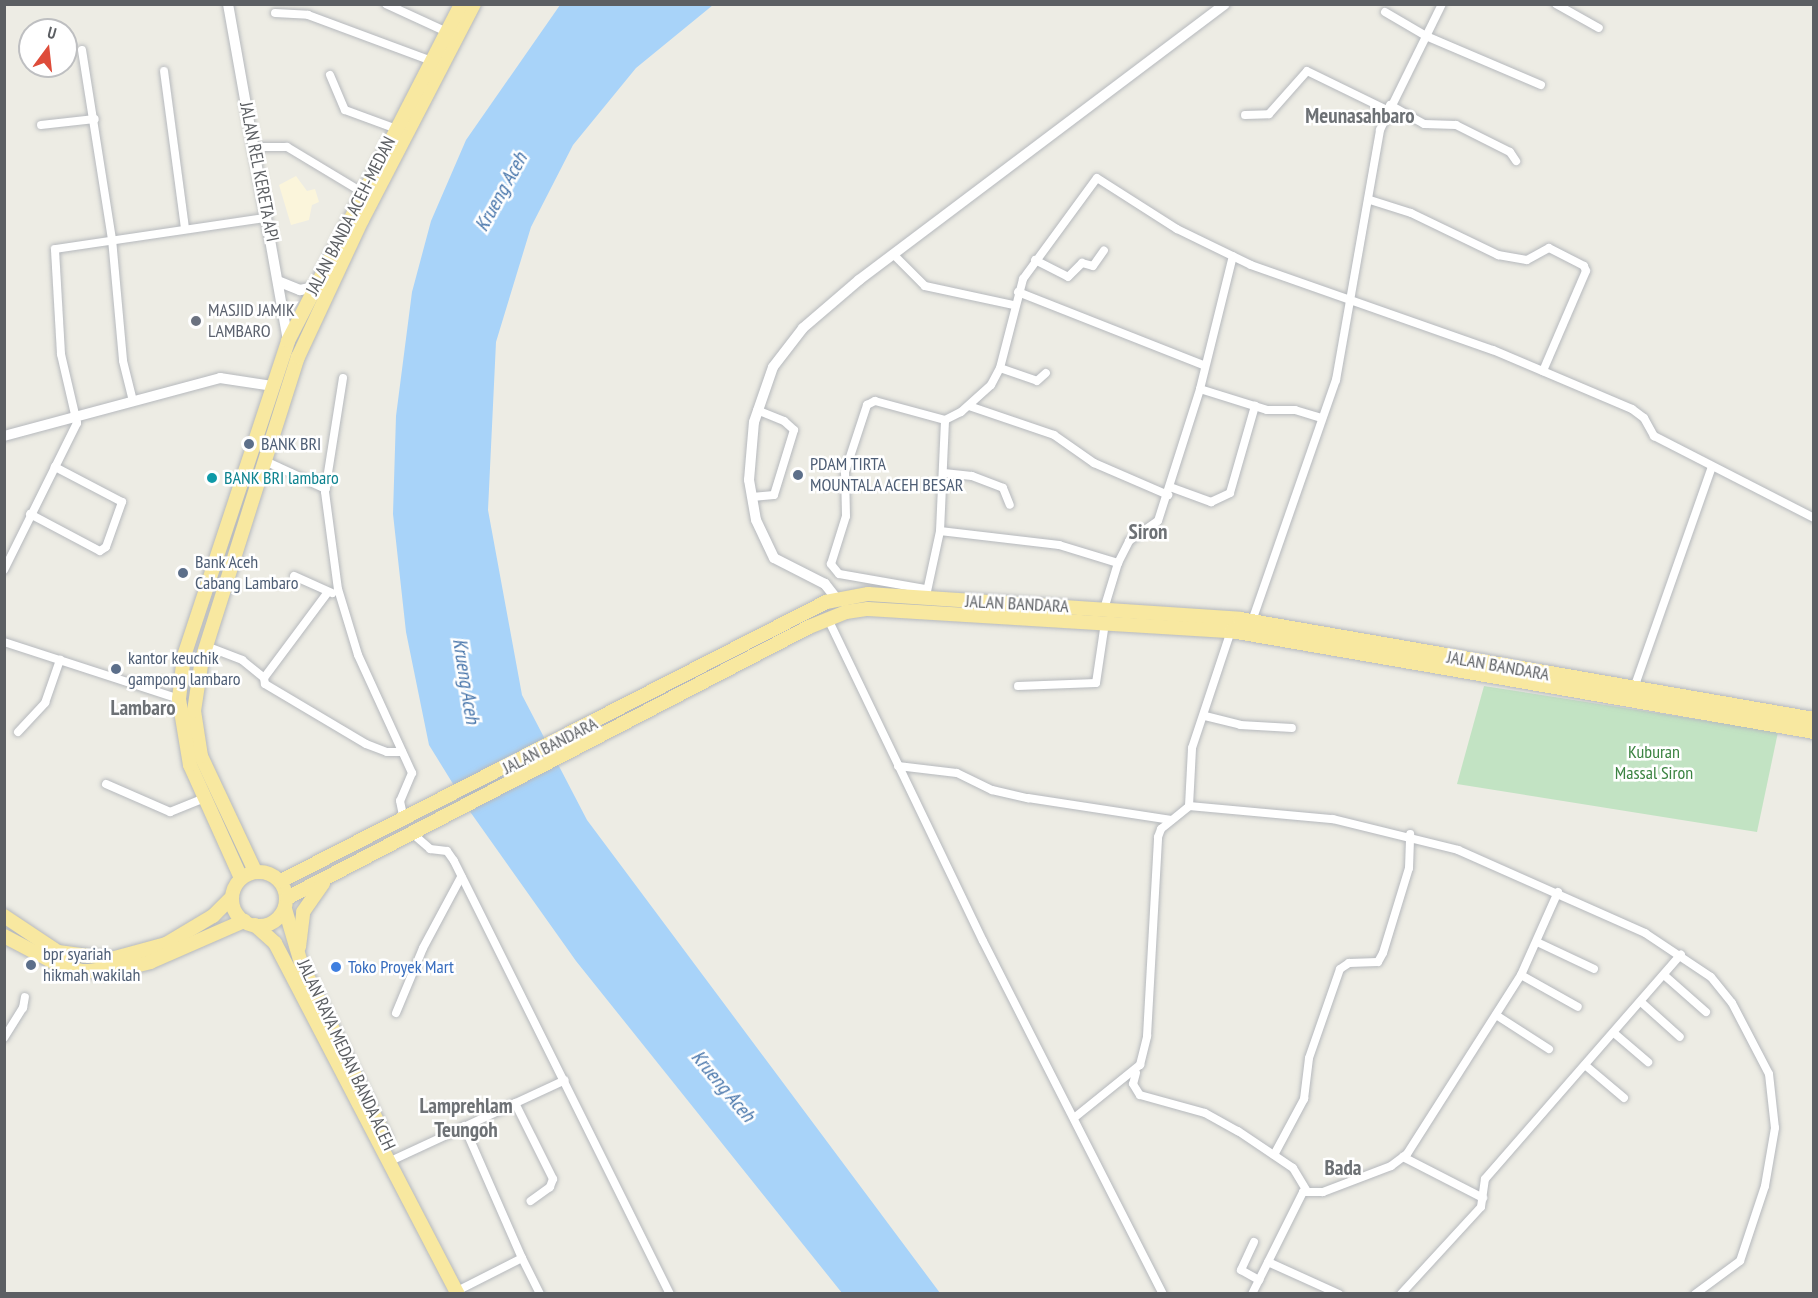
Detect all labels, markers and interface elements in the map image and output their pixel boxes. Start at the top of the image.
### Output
north arrow [18,18,78,78]
text: U [46,22,59,43]
street label: JALAN REL KERETA API [235,100,283,244]
district label: Meunasahbaro [1305,103,1415,129]
street label: JALAN BANDA ACEH-MEDAN [301,133,401,299]
water label: Krueng Aceh [470,148,532,236]
place label: MASJID JAMIK LAMBARO [208,300,295,342]
marker: MASJID JAMIK LAMBARO [189,314,203,328]
place label: BANK BRI [261,433,322,455]
marker: BANK BRI [242,437,256,451]
place label: PDAM TIRTA MOUNTALA ACEH BESAR [810,454,965,496]
place label: BANK BRI lambaro [224,467,339,489]
marker: PDAM TIRTA MOUNTALA ACEH BESAR [791,468,805,482]
marker: BANK BRI lambaro [205,471,219,485]
district label: Siron [1129,519,1167,545]
place label: Bank Aceh Cabang Lambaro [195,552,299,594]
marker: Bank Aceh Cabang Lambaro [176,566,190,580]
street label: JALAN BANDARA [965,591,1069,617]
water label: Krueng Aceh [447,636,485,726]
street label: JALAN BANDARA [1445,646,1551,686]
place label: kantor keuchik gampong lambaro [128,648,241,690]
marker: kantor keuchik gampong lambaro [109,662,123,676]
district label: Lambaro [111,695,175,721]
street label: JALAN BANDARA [499,713,601,779]
park label: Kuburan Massal Siron [1615,742,1693,784]
place label: bpr syariah hikmah wakilah [43,944,140,986]
street label: JALAN RAYA MEDAN BANDA ACEH [292,955,400,1155]
place label: Toko Proyek Mart [348,956,455,978]
marker: bpr syariah hikmah wakilah [24,958,38,972]
marker: Toko Proyek Mart [329,960,343,974]
water label: Krueng Aceh [686,1045,760,1127]
district label: Lamprehlam Teungoh [419,1093,513,1143]
district label: Bada [1325,1155,1361,1181]

